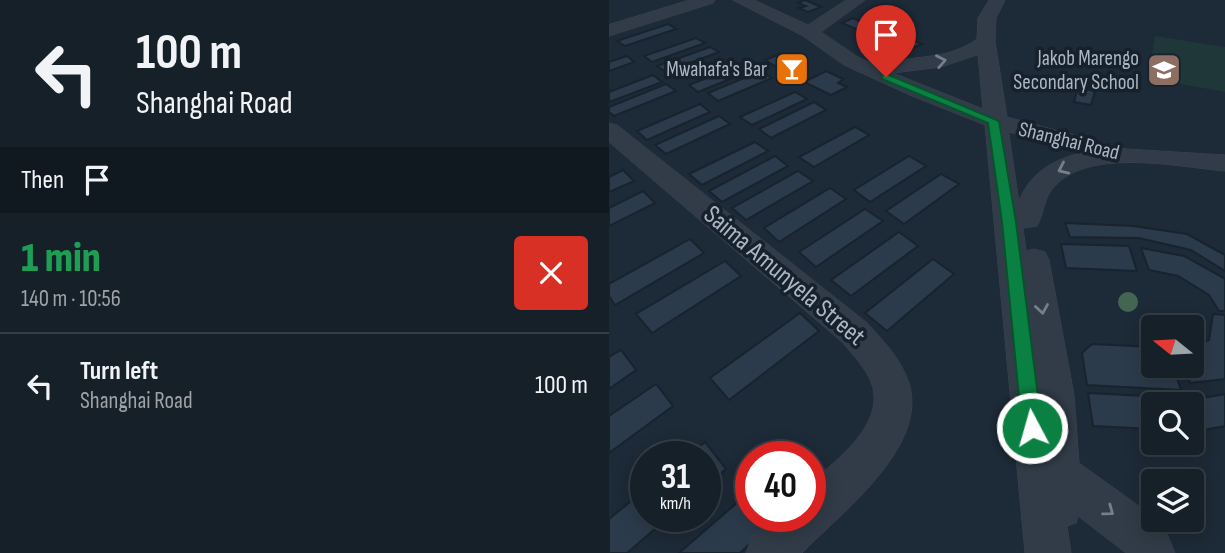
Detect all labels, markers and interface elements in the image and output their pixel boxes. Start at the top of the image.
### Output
pin [856,5,916,77]
icon: arrive [867,16,905,54]
text: 100 m [136,24,242,83]
icon: left [21,28,112,119]
place label: Jakob Marengo Secondary School [1013,46,1139,95]
bar icon: Mwahafa's Bar [773,50,811,88]
school or university icon: Jakob Marengo Secondary School [1145,51,1183,89]
one-way arrow [935,54,947,69]
place label: Mwahafa's Bar [666,57,767,82]
text: Shanghai Road [136,84,293,123]
street label: Shanghai Road [1016,116,1122,166]
icon: arrive [78,161,116,199]
one-way arrow [1058,161,1070,175]
text: Then [21,165,64,196]
street label: Saima Amunyela Street [697,199,871,353]
text: 1 min [21,233,101,284]
button: close [514,236,588,310]
text: 140 m · 10:56 [21,285,121,313]
one-way arrow [1034,303,1049,315]
north arrow [1141,315,1204,378]
map controls [1141,315,1204,532]
text: Turn left [80,356,158,387]
icon: left [21,367,59,405]
text: 100 m [535,370,588,401]
text: Shanghai Road [80,387,193,415]
position arrow [995,391,1069,465]
button: search [1141,392,1204,455]
speed limit sign: 40 [735,441,826,532]
text: 31 [661,456,690,499]
button: layers [1141,469,1204,532]
text: km/h [660,493,691,514]
one-way arrow [1101,502,1114,515]

